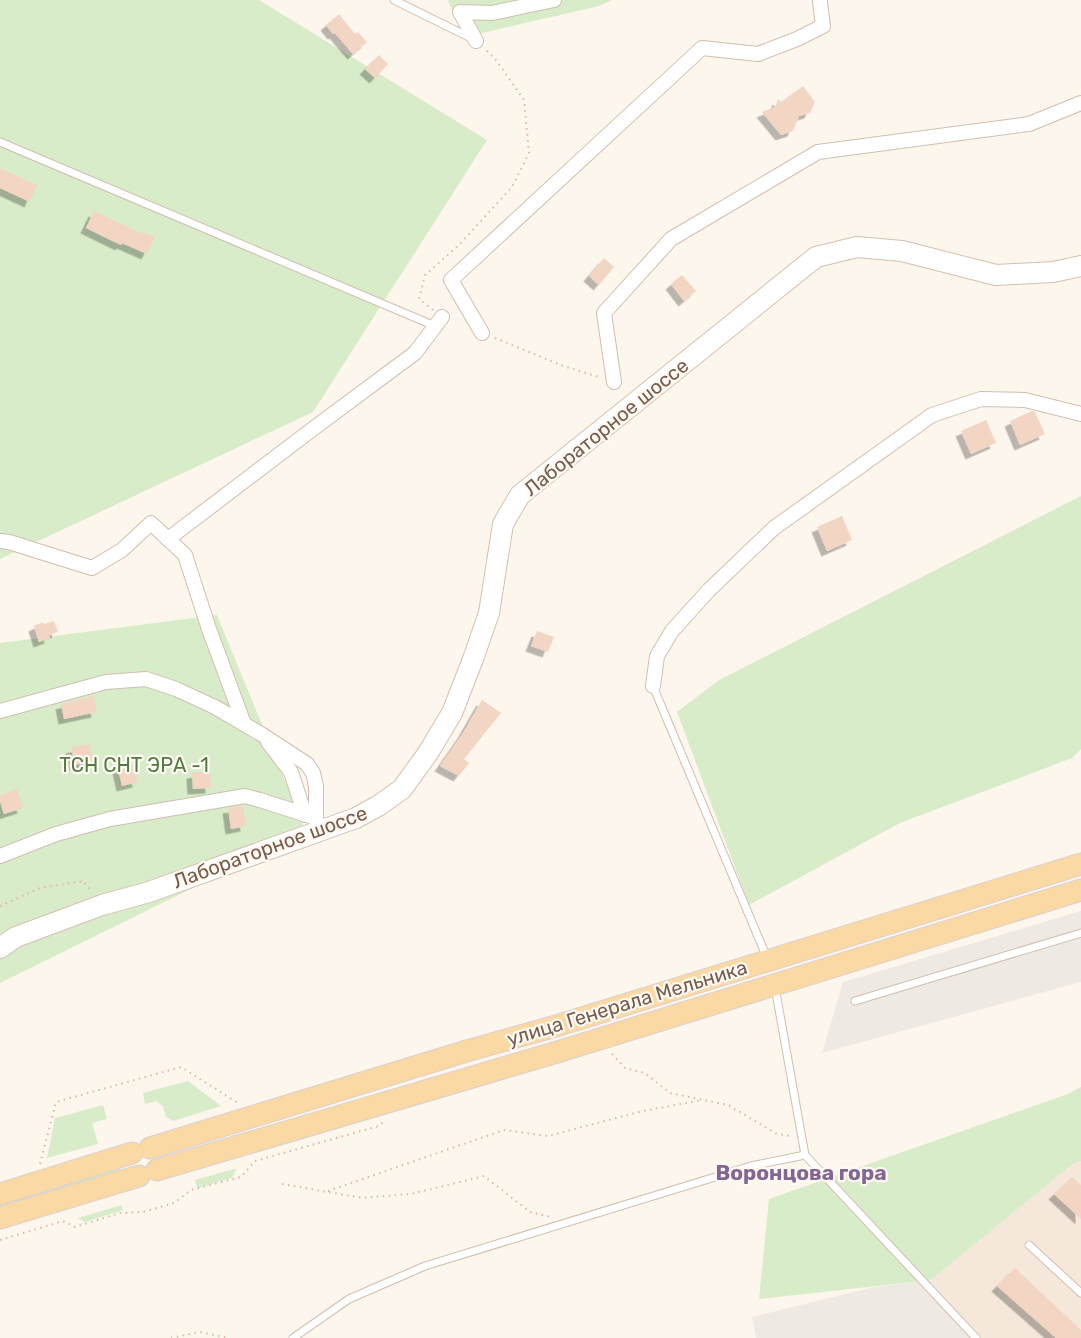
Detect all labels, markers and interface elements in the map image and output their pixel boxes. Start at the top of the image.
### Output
street label: Лабораторное шоссе [519,353,693,501]
park label: ТСН СНТ ЭРА -1 [59,753,209,777]
street label: Лабораторное шоссе [170,801,370,893]
street label: улица Генерала Мельника [504,955,750,1051]
district label: Воронцова гора [715,1160,887,1185]

